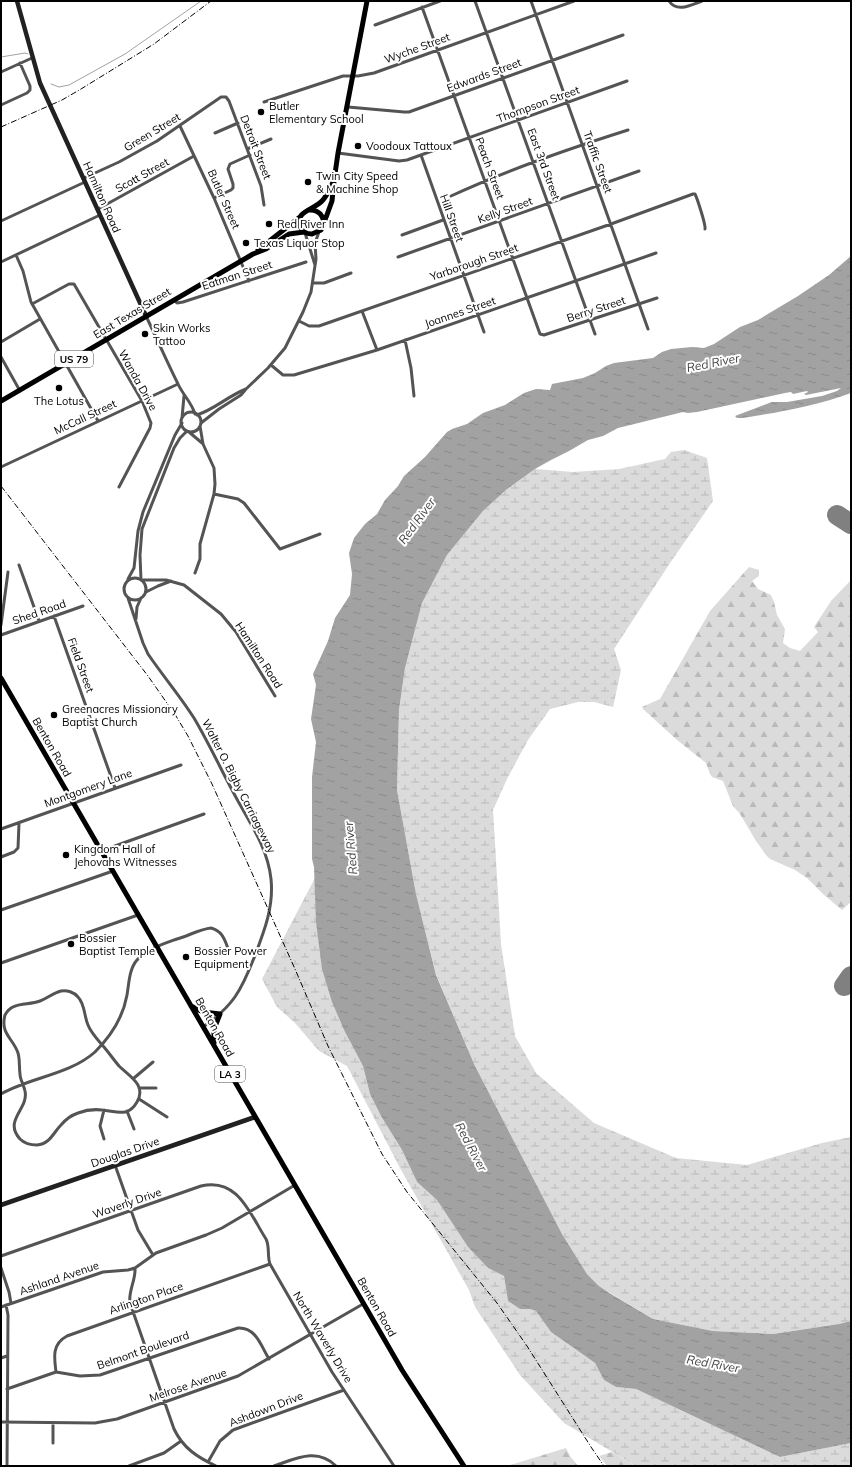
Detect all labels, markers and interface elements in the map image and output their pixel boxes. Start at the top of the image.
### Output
street label: Wyche Street [382,30,452,66]
street label: Edwards Street [445,55,523,95]
street label: Thompson Street [495,82,581,125]
place label: Butler Elementary School [269,99,364,126]
marker: Butler Elementary School [256,107,266,117]
street label: Green Street [121,110,183,154]
street label: Detroit Street [237,113,275,181]
street label: East 3rd Street [525,126,564,202]
street label: Traffic Street [580,129,616,195]
street label: Peach Street [472,135,508,201]
place label: Voodoux Tattoux [366,139,452,153]
marker: Voodoux Tattoux [353,141,363,151]
street label: Scott Street [113,154,171,195]
street label: Hamilton Road [80,159,124,235]
street label: Butler Street [205,167,243,231]
place label: Twin City Speed & Machine Shop [316,169,399,196]
marker: Twin City Speed & Machine Shop [303,177,313,187]
street label: Hill Street [437,192,467,244]
street label: Kelly Street [476,194,534,226]
place label: Red River Inn [277,217,345,231]
marker: Red River Inn [264,219,274,229]
place label: Texas Liquor Stop [254,236,345,250]
marker: Texas Liquor Stop [241,238,251,248]
street label: Yarborough Street [427,240,520,284]
street label: Eatman Street [200,257,274,293]
street label: East Texas Street [91,284,173,342]
street label: Joannes Street [423,293,497,331]
street label: Berry Street [565,293,627,325]
place label: Skin Works Tattoo [153,321,210,348]
marker: Skin Works Tattoo [140,329,150,339]
street label: Wanda Drive [116,347,160,413]
water label: Red River [685,350,741,375]
road number: US 79 [55,351,93,367]
marker: The Lotus [54,383,64,393]
place label: The Lotus [34,394,84,408]
street label: McCall Street [52,396,119,438]
water label: Red River [395,494,439,547]
street label: Shed Road [10,596,68,628]
street label: Hamilton Road [232,619,286,691]
street label: Field Street [65,636,97,694]
place label: Greenacres Missionary Baptist Church [62,702,178,729]
marker: Greenacres Missionary Baptist Church [49,710,59,720]
street label: Benton Road [29,715,75,779]
street label: Walter O. Bigby Carriageway [199,717,279,855]
street label: Montgomery Lane [42,766,134,810]
water label: Red River [341,820,360,875]
place label: Kingdom Hall of Jehovahs Witnesses [74,842,177,869]
marker: Kingdom Hall of Jehovahs Witnesses [61,850,71,860]
place label: Bossier Baptist Temple [79,931,155,958]
marker: Bossier Baptist Temple [66,939,76,949]
place label: Bossier Power Equipment [194,944,267,971]
marker: Bossier Power Equipment [181,952,191,962]
street label: Benton Road [192,995,238,1059]
road number: LA 3 [215,1066,245,1082]
water label: Red River [452,1120,491,1174]
street label: Douglas Drive [89,1134,161,1170]
street label: Waverly Drive [91,1185,163,1221]
street label: Ashland Avenue [17,1258,101,1298]
street label: Benton Road [354,1275,400,1339]
street label: Arlington Place [107,1279,185,1317]
street label: North Waverly Drive [290,1289,356,1385]
street label: Belmont Boulevard [95,1328,191,1372]
water label: Red River [686,1351,741,1376]
street label: Melrose Avenue [147,1365,229,1405]
street label: Ashdown Drive [227,1388,305,1430]

